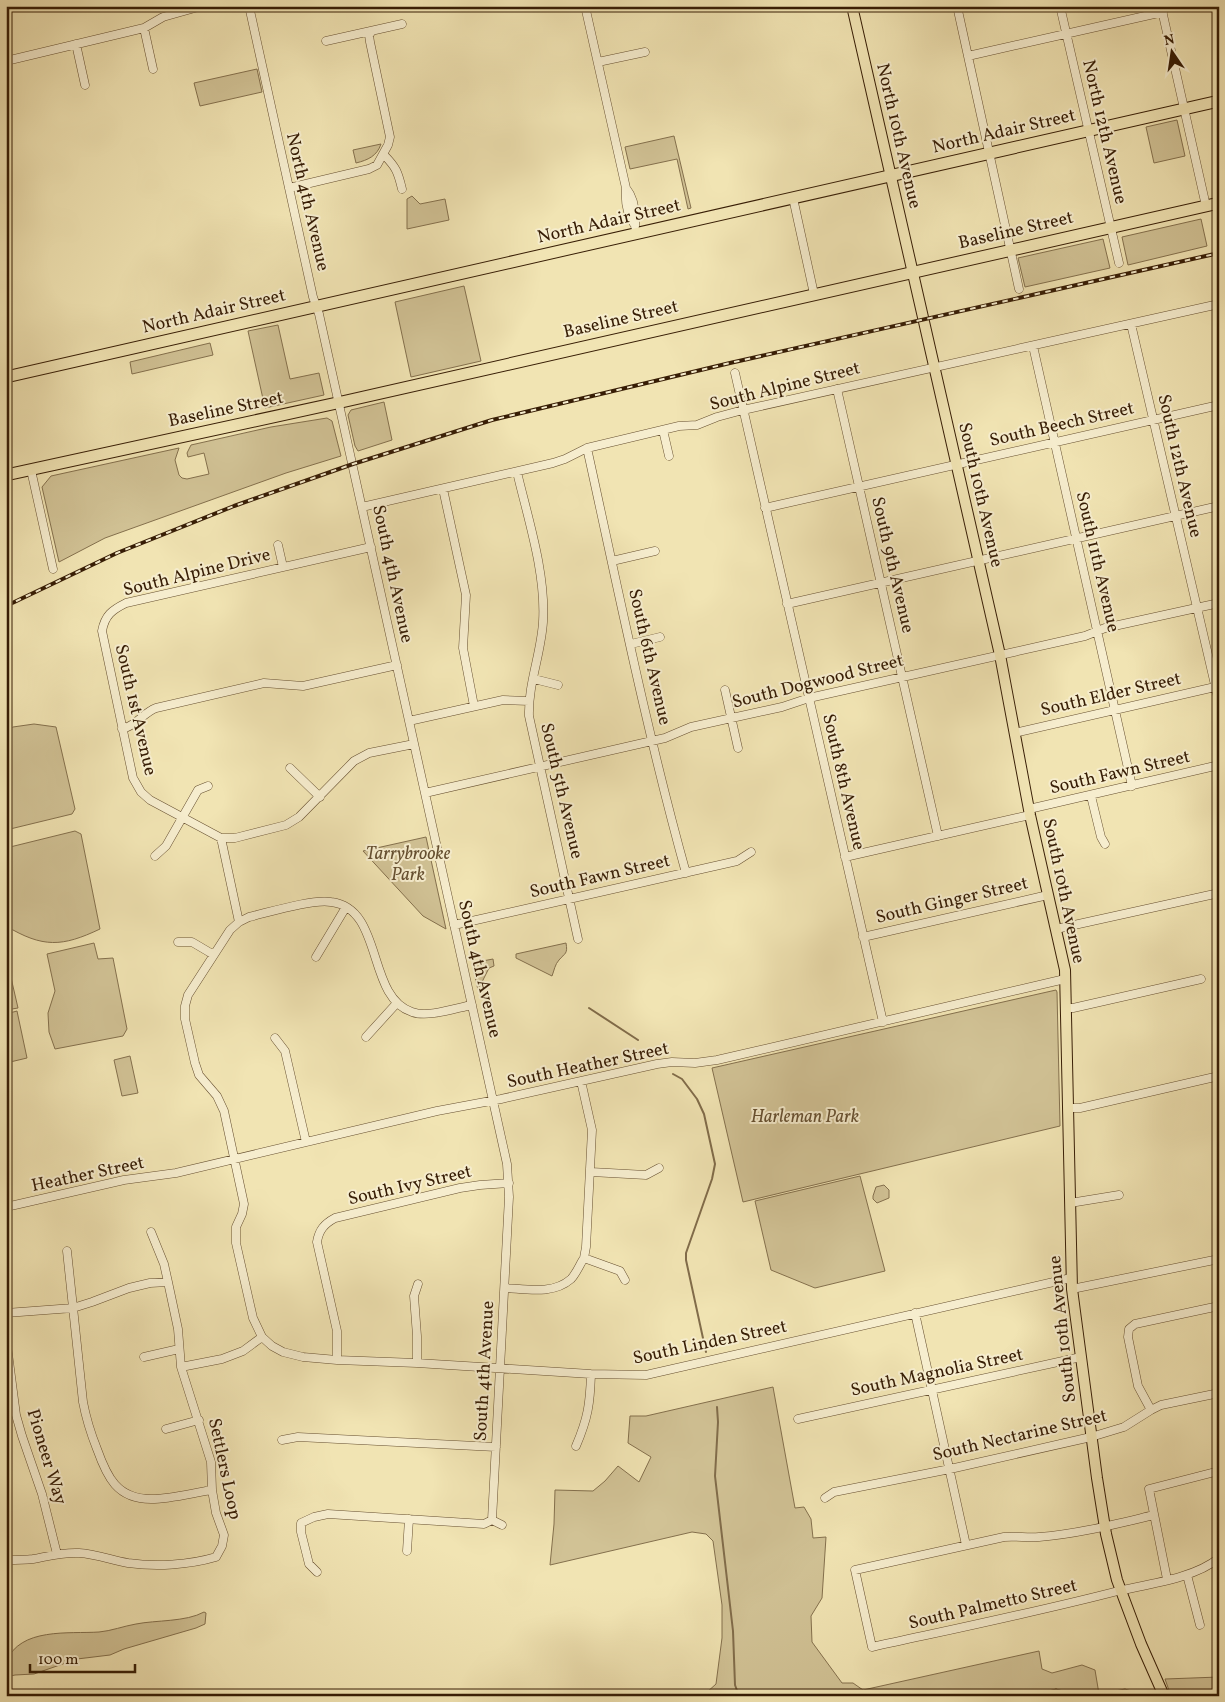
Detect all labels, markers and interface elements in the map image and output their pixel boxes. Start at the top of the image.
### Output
north arrow [1148,28,1198,78]
text: N [1162,30,1177,51]
street label: North 12th Avenue [1075,57,1133,207]
street label: North 10th Avenue [869,61,927,211]
street label: North Adair Street [930,103,1078,161]
street label: North 4th Avenue [279,130,335,274]
street label: North Adair Street [535,193,683,251]
street label: Baseline Street [956,206,1076,256]
street label: North Adair Street [140,283,288,341]
street label: Baseline Street [561,295,681,345]
street label: South Alpine Street [707,356,863,418]
street label: Baseline Street [166,386,286,434]
street label: South 12th Avenue [1150,392,1208,540]
street label: South Beech Street [987,396,1137,454]
street label: South 10th Avenue [951,420,1009,570]
street label: South 11th Avenue [1069,489,1125,635]
street label: South 9th Avenue [864,494,920,636]
street label: South 4th Avenue [365,503,419,645]
street label: South Alpine Drive [121,543,273,603]
street label: South 6th Avenue [621,586,677,728]
street label: South 1st Avenue [108,642,162,778]
street label: South Dogwood Street [730,649,906,715]
street label: South Elder Street [1038,667,1184,723]
street label: South 8th Avenue [815,711,871,853]
street label: South 5th Avenue [533,721,589,861]
street label: South Fawn Street [1047,745,1193,801]
street label: South 10th Avenue [1035,816,1091,966]
park label: Tarrybrooke Park [366,842,451,888]
street label: South Fawn Street [527,849,673,905]
street label: South Ginger Street [873,871,1031,931]
street label: South 4th Avenue [451,898,507,1040]
street label: South Heather Street [505,1037,671,1095]
park label: Harleman Park [751,1105,859,1130]
street label: Heather Street [29,1151,147,1199]
street label: South Ivy Street [346,1160,474,1212]
street label: South 10th Avenue [1043,1254,1083,1404]
street label: South 4th Avenue [469,1300,501,1442]
street label: South Linden Street [631,1314,789,1372]
street label: South Magnolia Street [848,1342,1026,1404]
street label: South Nectarine Street [930,1404,1110,1468]
street label: Pioneer Way [20,1406,72,1508]
street label: Settlers Loop [201,1416,247,1522]
street label: South Palmetto Street [906,1573,1080,1637]
scale bar [30,1642,135,1674]
text: 100 m [38,1650,78,1671]

